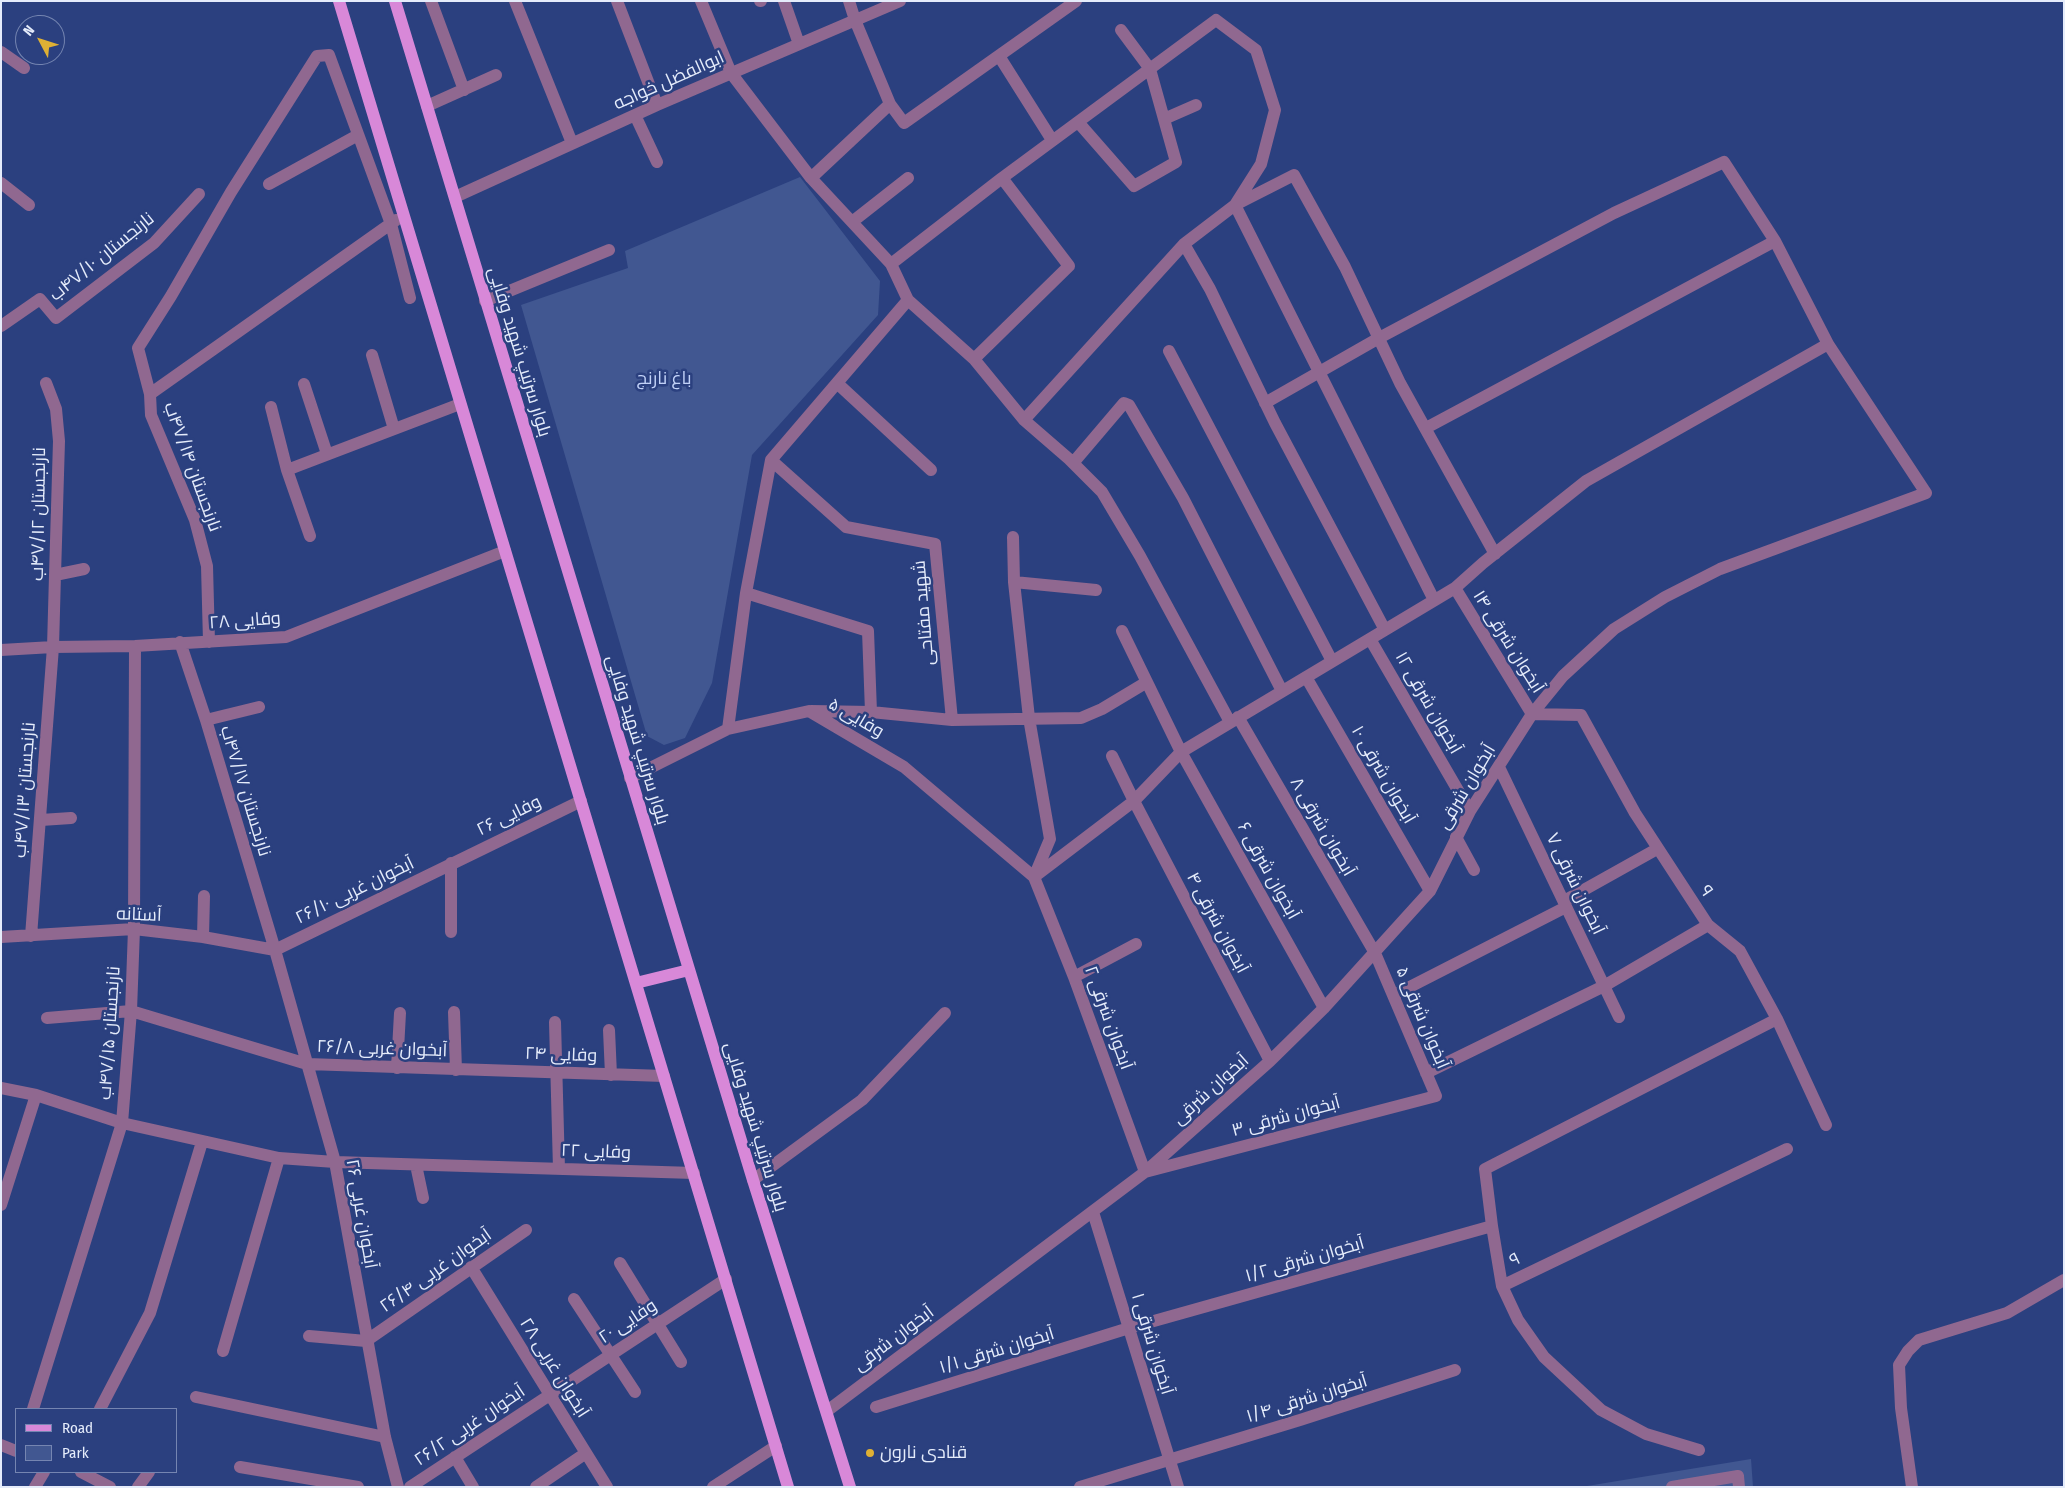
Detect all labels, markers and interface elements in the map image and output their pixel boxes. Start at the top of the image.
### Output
north arrow [15,15,65,65]
text: N [20,22,38,39]
street label: ابوالفضل خواجه [610,47,728,115]
street label: نارنجستان ۴۷/۱۰ب [45,208,159,306]
street label: بلوار سرتیپ شهید وفایی [483,265,555,439]
park label: باغ نارنج [636,368,692,390]
street label: نارنجستان ۴۷/۱۴ب [159,399,225,535]
street label: نارنجستان ۴۷/۱۲ب [27,447,51,581]
street label: شهید مفتاحی [909,560,939,666]
street label: آبخوان شرقی ۱۴ [1468,587,1548,697]
street label: وفایی ۲۸ [208,608,282,634]
street label: آبخوان شرقی ۱۲ [1390,648,1466,758]
street label: بلوار سرتیپ شهید وفایی [601,653,673,827]
street label: وفایی ۵ [824,693,888,743]
street label: نارنجستان ۴۷/۱۳ب [9,721,41,859]
street label: آبخوان شرقی ۱۰ [1346,722,1420,828]
street label: نارنجستان ۴۷/۱۷ب [215,723,275,859]
street label: آبخوان شرقی [1433,741,1501,833]
street label: آبخوان شرقی ۸ [1285,774,1359,880]
street label: وفایی ۲۶ [473,791,545,841]
street label: آبخوان شرقی ۶ [1232,819,1304,923]
street label: آبخوان شرقی ۷ [1541,830,1609,938]
street label: آبخوان غربی ۲۶/۱۰ [292,853,418,929]
street label: آبخوان شرقی ۴ [1181,869,1253,977]
street label: ۹ [1694,881,1718,901]
street label: آستانه [116,903,162,927]
street label: آبخوان شرقی ۲ [1079,963,1137,1073]
street label: آبخوان شرقی ۵ [1391,963,1453,1073]
street label: نارنجستان ۴۷/۱۵ب [95,965,125,1101]
street label: آبخوان غربی ۲۶/۸ [316,1036,448,1062]
street label: بلوار سرتیپ شهید وفایی [719,1040,791,1214]
street label: وفایی ۲۴ [524,1043,598,1067]
street label: آبخوان شرقی [1168,1050,1254,1130]
street label: آبخوان شرقی ۳ [1229,1092,1343,1142]
street label: وفایی ۲۲ [561,1140,631,1164]
street label: آبخوان غربی ۲۶ [341,1157,381,1271]
street label: آبخوان غربی ۲۶/۴ [376,1224,496,1318]
street label: آبخوان شرقی ۱/۲ [1243,1233,1367,1287]
street label: ۹ [1506,1248,1524,1272]
street label: آبخوان شرقی ۱ [1126,1291,1178,1397]
street label: وفایی ۲۰ [595,1295,661,1349]
street label: آبخوان شرقی [849,1302,939,1376]
street label: آبخوان غربی ۲۸ [515,1314,593,1422]
street label: آبخوان شرقی ۱/۱ [937,1323,1057,1379]
street label: آبخوان شرقی ۱/۴ [1244,1370,1370,1428]
street label: آبخوان غربی ۲۶/۲ [411,1381,529,1471]
legend [15,1408,178,1473]
text: Road [62,1419,93,1437]
place label: قنادی نارون [880,1442,967,1464]
text: Park [62,1444,89,1462]
marker: قنادی نارون [864,1447,876,1459]

